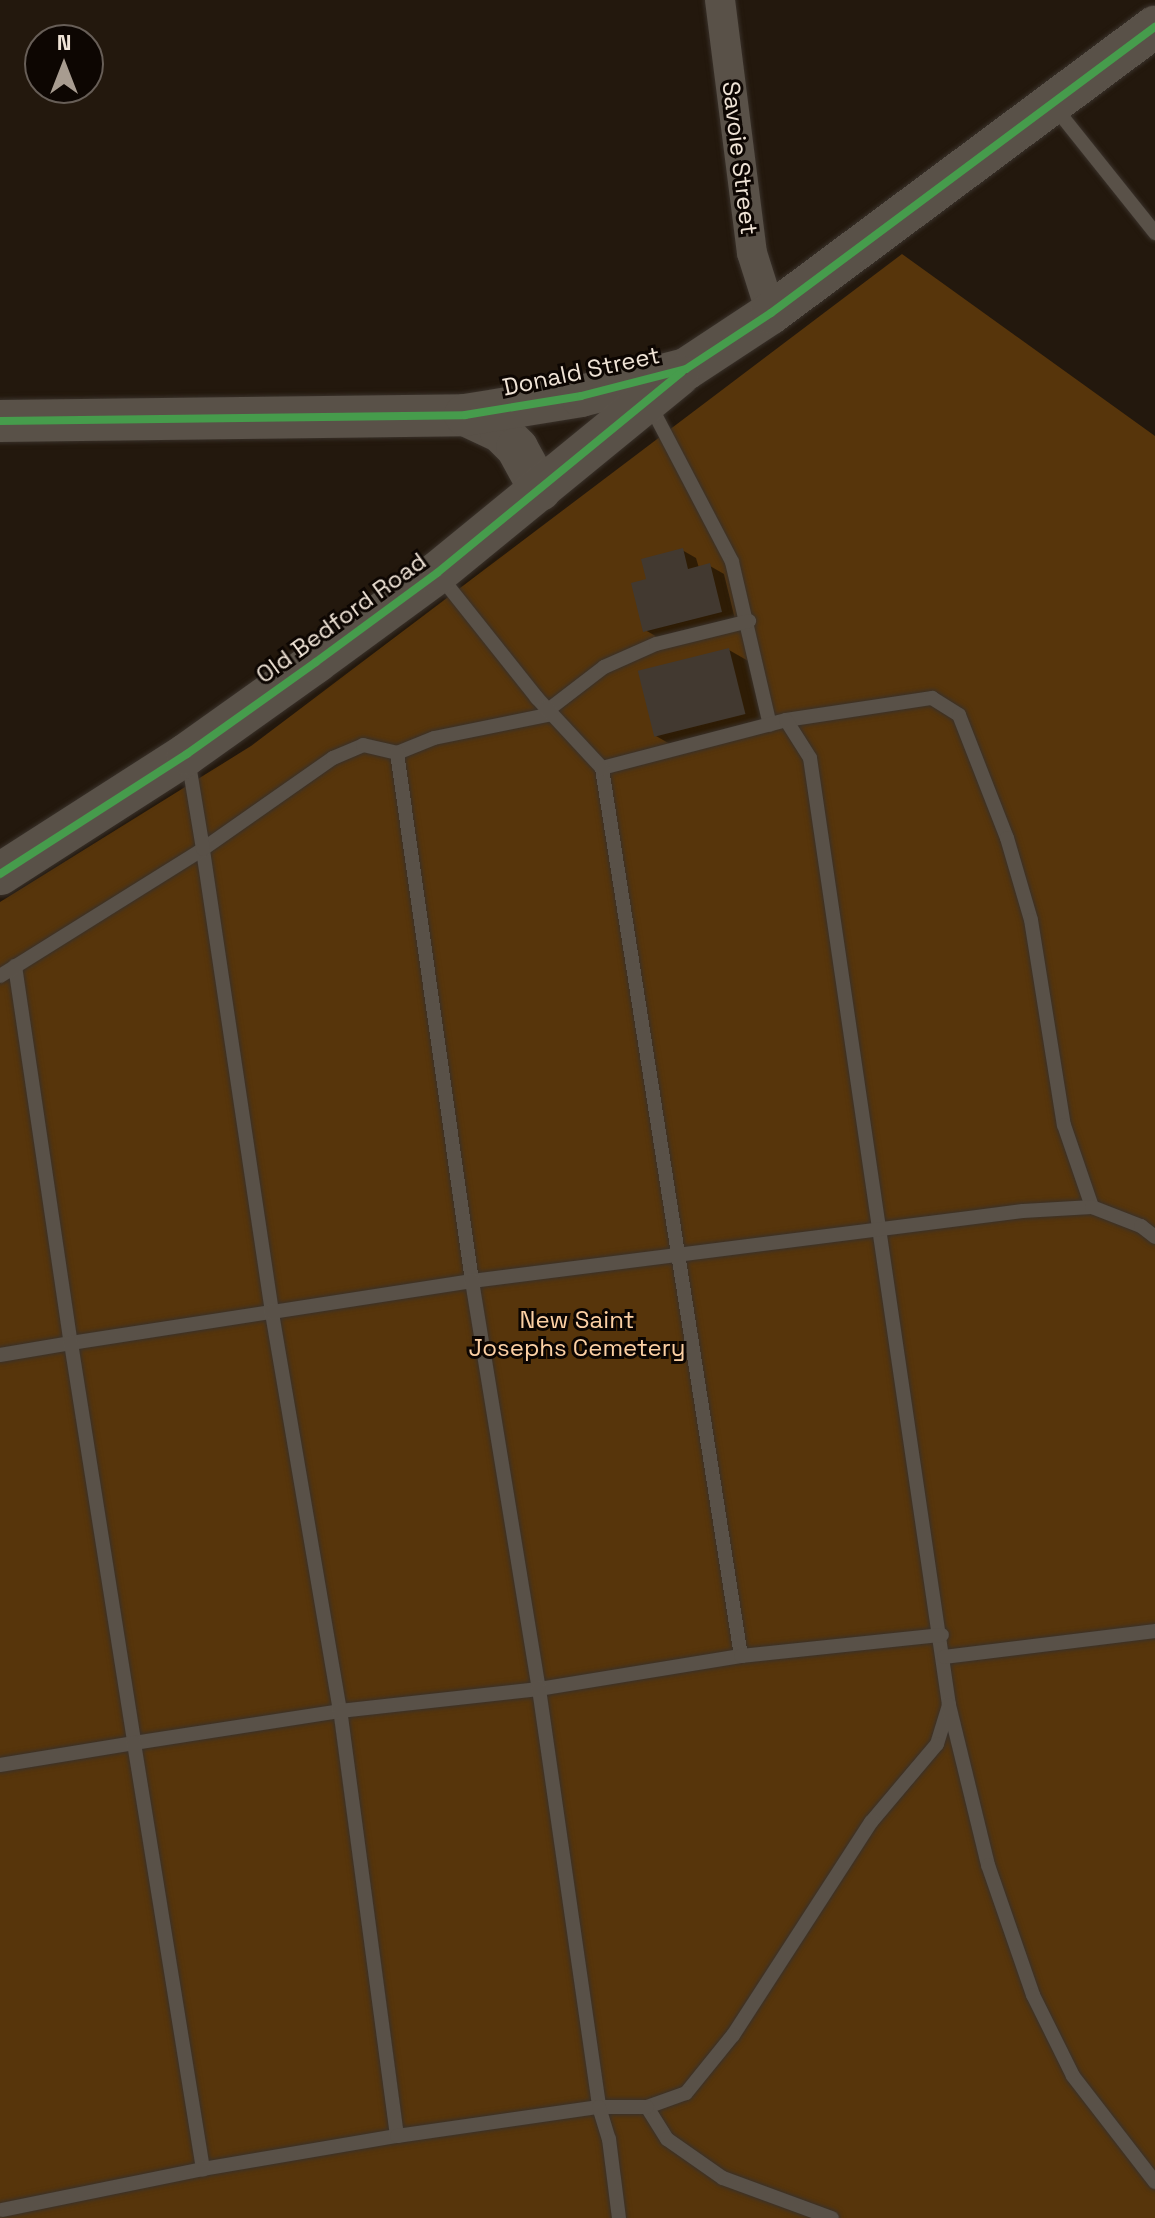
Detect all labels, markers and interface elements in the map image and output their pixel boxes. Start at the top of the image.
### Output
north arrow [24,24,104,104]
text: N [57,28,71,56]
street label: Savoie Street [716,79,764,237]
street label: Donald Street [500,340,662,402]
street label: Old Bedford Road [250,547,432,689]
park label: New Saint Josephs Cemetery [469,1306,685,1362]

